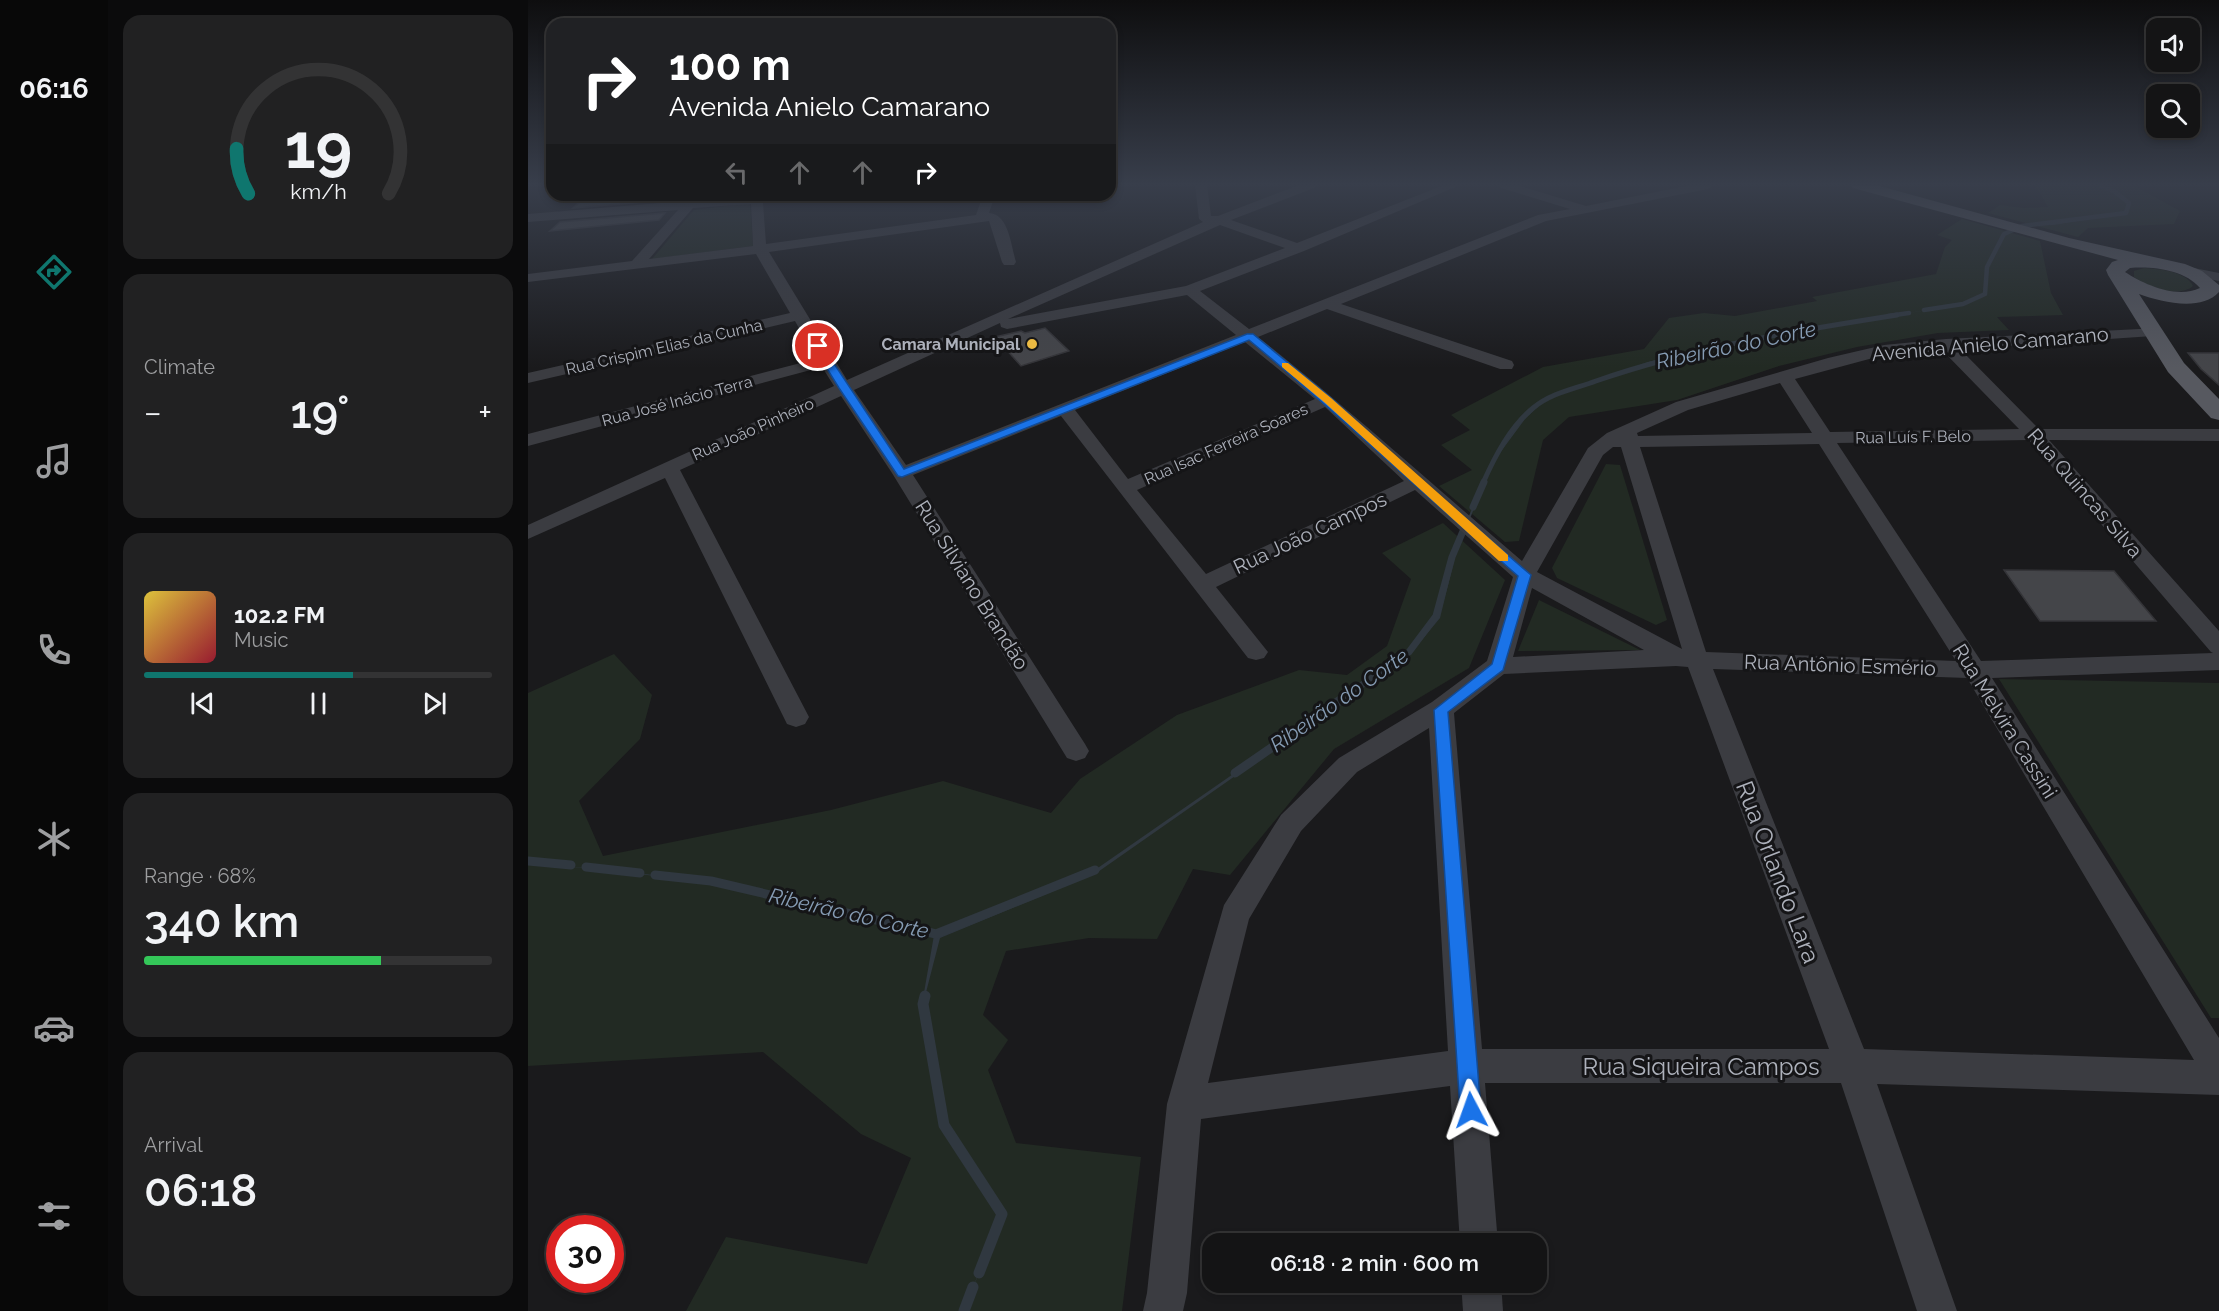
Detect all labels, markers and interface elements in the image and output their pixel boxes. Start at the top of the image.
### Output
map controls [2146,18,2200,138]
button: sound [2146,18,2200,72]
text: 100 m [669,41,791,90]
icon: right [570,42,648,120]
text: 06:16 [19,73,89,104]
button: search [2146,84,2200,138]
text: Avenida Anielo Camarano [669,91,990,122]
text: 19 [284,109,352,183]
icon: left [720,156,753,189]
icon: ahead [783,156,816,189]
icon: ahead [846,156,879,189]
icon: right [909,156,942,189]
text: km/h [290,179,346,204]
icon: directions [33,251,75,293]
street label: Rua Crispim Elias da Cunha [564,315,764,379]
water label: Ribeirão do Corte [1654,316,1818,374]
pin [792,320,843,371]
street label: Avenida Anielo Camarano [1871,322,2110,366]
icon: arrive [801,329,834,362]
place label: Camara Municipal [882,335,1021,354]
marker: Camara Municipal [1025,337,1039,351]
text: Climate [144,355,215,379]
street label: Rua José Inácio Terra [600,372,754,430]
text: 19° [291,386,349,439]
text: − [144,393,162,432]
text: + [478,393,492,432]
street label: Rua João Pinheiro [689,394,817,464]
street label: Rua Isac Ferreira Soares [1141,399,1311,489]
street label: Rua Quincas Silva [2022,424,2148,562]
street label: Rua Luís F. Belo [1855,426,1971,448]
icon: music [33,440,75,482]
street label: Rua João Campos [1230,487,1390,579]
street label: Rua Silviano Brandão [910,496,1034,674]
text: 102.2 FM [234,602,325,628]
text: Music [234,628,288,652]
icon: phone [33,629,75,671]
street label: Rua Melvira Cassini [1948,639,2062,803]
water label: Ribeirão do Corte [1265,643,1413,757]
street label: Rua Antônio Esmério [1744,650,1936,680]
icon: previous [186,687,219,720]
icon: pause [302,687,335,720]
icon: next [418,687,451,720]
street label: Rua Orlando Lara [1730,777,1826,967]
icon: climate [33,818,75,860]
text: Range · 68% [144,864,256,888]
water label: Ribeirão do Corte [767,882,931,944]
text: 340 km [144,895,299,948]
icon: car [33,1007,75,1049]
street label: Rua Siqueira Campos [1583,1052,1819,1081]
position arrow [1439,1078,1503,1142]
text: Arrival [144,1133,203,1157]
text: 06:18 [144,1164,257,1217]
icon: filters [33,1195,75,1237]
speed limit sign: 30 [546,1215,624,1293]
text: 06:18 · 2 min · 600 m [1270,1250,1479,1276]

